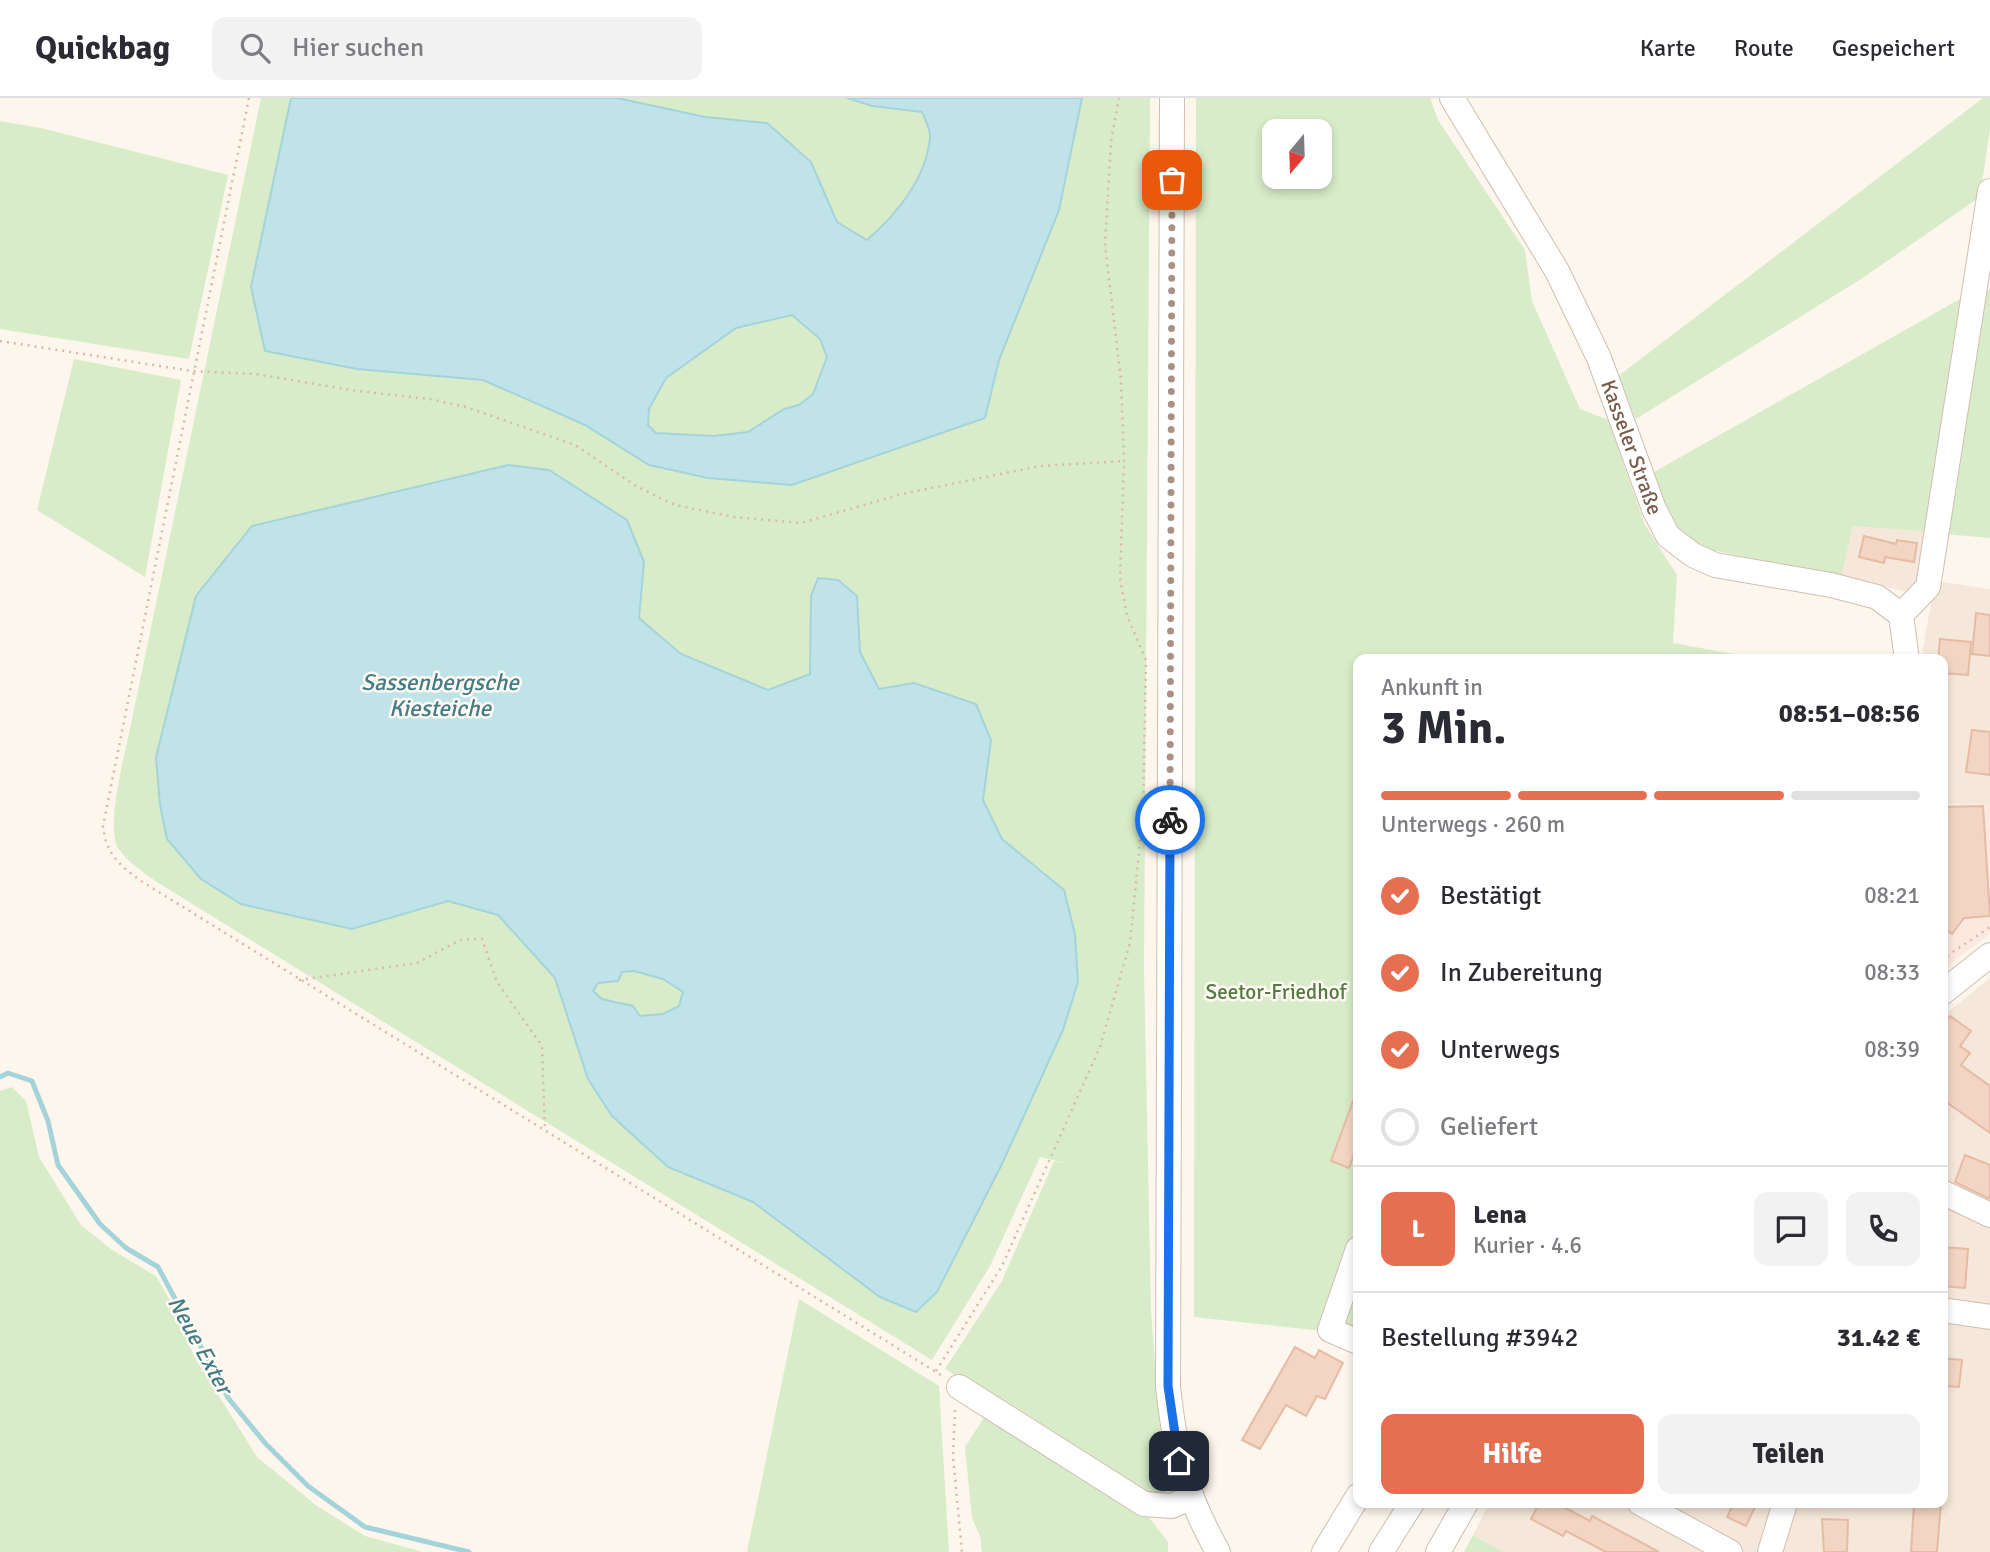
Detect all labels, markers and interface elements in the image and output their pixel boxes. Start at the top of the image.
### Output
search box [212,17,702,80]
text: Quickbag [35,28,170,69]
icon: search [236,29,274,67]
text: Hier suchen [292,32,424,64]
text: Karte [1640,33,1696,63]
text: Route [1734,33,1794,63]
text: Gespeichert [1832,33,1955,63]
north arrow [1262,119,1332,189]
map controls [1262,119,1332,189]
pin [1142,150,1202,210]
icon: bag [1153,161,1191,199]
street label: Kasseler Straße [1595,376,1668,518]
water label: Sassenbergsche Kiesteiche [361,668,520,723]
text: Ankunft in [1381,673,1483,702]
text: 08:51–08:56 [1779,698,1920,730]
text: 3 Min. [1381,700,1506,756]
courier [1135,785,1205,855]
icon: bike [1151,801,1189,839]
text: Unterwegs · 260 m [1381,810,1565,839]
icon: check [1381,877,1419,915]
text: Bestätigt [1440,880,1541,912]
text: 08:21 [1864,881,1920,910]
icon: check [1381,954,1419,992]
text: In Zubereitung [1440,957,1603,989]
text: 08:33 [1864,958,1920,987]
park label: Seetor-Friedhof [1206,979,1347,1005]
icon: check [1381,1031,1419,1069]
text: Unterwegs [1440,1034,1560,1066]
text: 08:39 [1864,1035,1920,1064]
text: Geliefert [1440,1111,1538,1143]
button: chat [1754,1192,1828,1266]
button: phone [1846,1192,1920,1266]
text: Lena [1473,1199,1527,1231]
text: L [1411,1213,1425,1245]
text: Kurier · 4.6 [1473,1231,1582,1260]
water label: Neue Exter [161,1291,241,1402]
text: Bestellung #3942 [1381,1322,1578,1354]
text: 31.42 € [1837,1322,1920,1354]
button: Hilfe [1381,1414,1644,1494]
button: Teilen [1658,1414,1920,1494]
pin [1149,1431,1209,1491]
icon: home [1160,1442,1198,1480]

